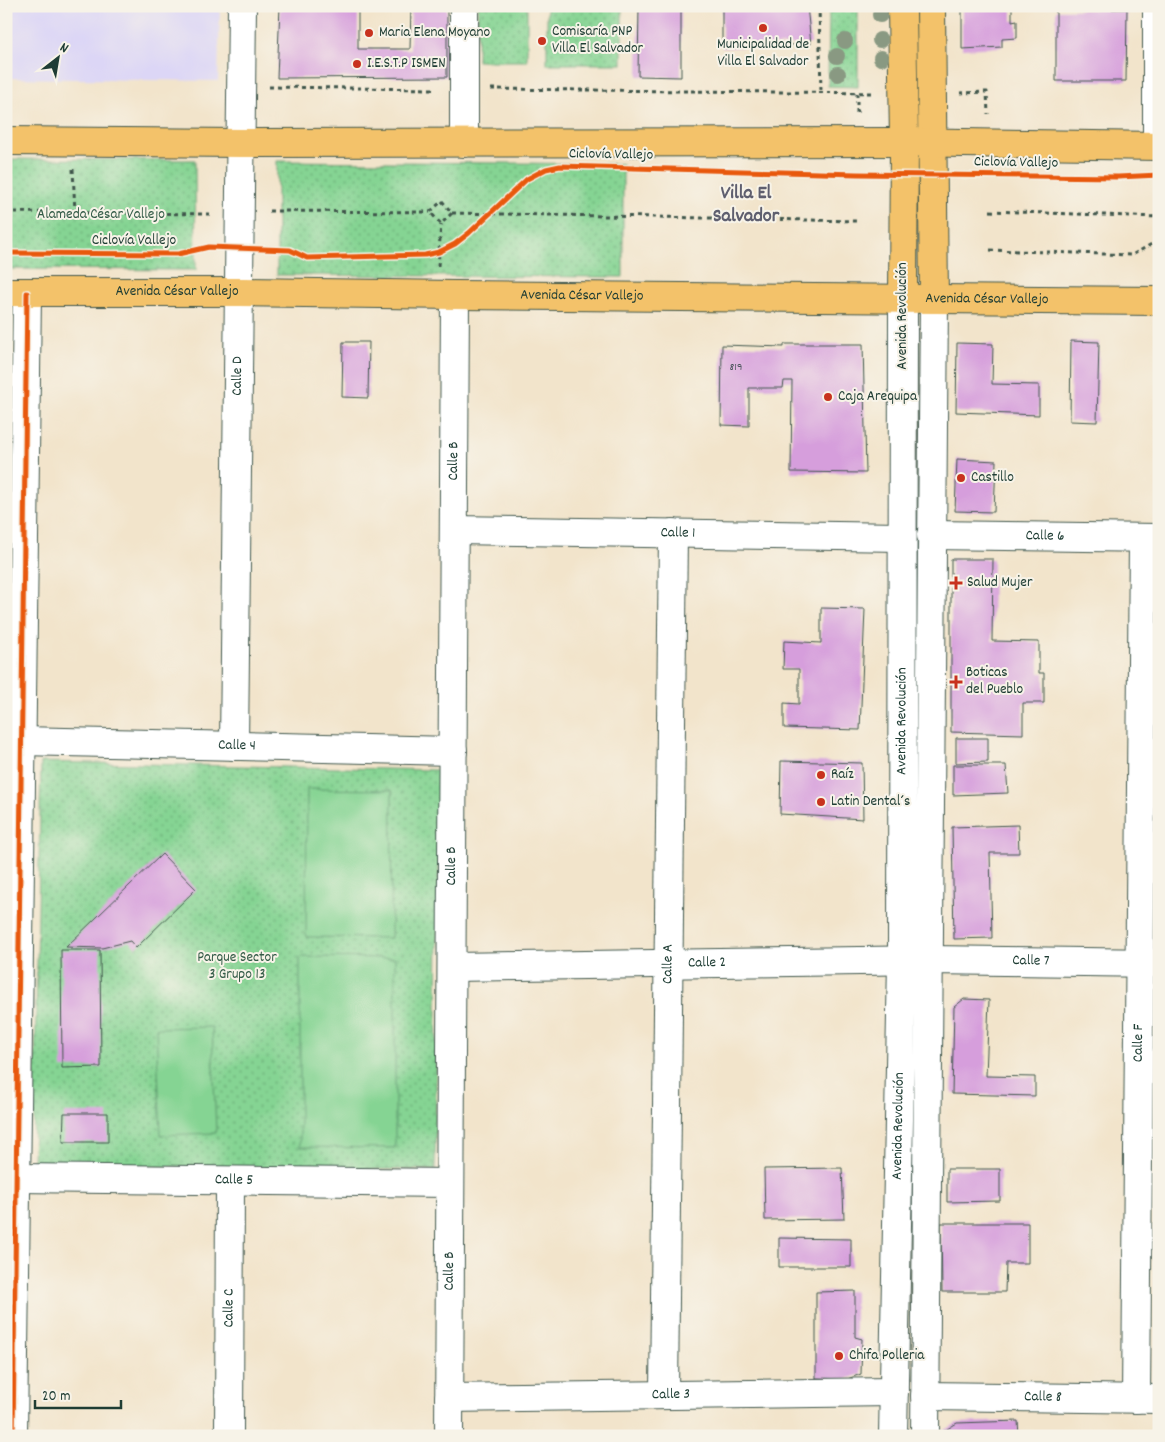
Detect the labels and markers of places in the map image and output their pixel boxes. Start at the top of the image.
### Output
place label: Comisaría PNP Villa El Salvador [552,21,644,60]
place label: Maria Elena Moyano [379,22,490,44]
marker: Municipalidad de Villa El Salvador [757,22,769,34]
marker: Maria Elena Moyano [363,27,375,39]
place label: Municipalidad de Villa El Salvador [717,34,809,73]
marker: Comisaría PNP Villa El Salvador [536,35,548,47]
place label: I.E.S.T.P ISMEN [367,53,446,75]
marker: I.E.S.T.P ISMEN [351,58,363,70]
place label: Caja Arequipa [838,386,918,408]
marker: Caja Arequipa [822,391,834,403]
place label: Castillo [971,467,1014,489]
marker: Castillo [955,472,967,484]
place label: Salud Mujer [967,572,1033,594]
marker: Salud Mujer [949,576,963,590]
place label: Boticas del Pueblo [966,662,1024,701]
marker: Boticas del Pueblo [950,676,962,688]
place label: Raíz [831,764,854,786]
marker: Raíz [815,769,827,781]
place label: Latin Dental´s [831,791,910,813]
marker: Latin Dental´s [815,796,827,808]
place label: Chifa Polleria [849,1345,925,1367]
marker: Chifa Polleria [833,1350,845,1362]

